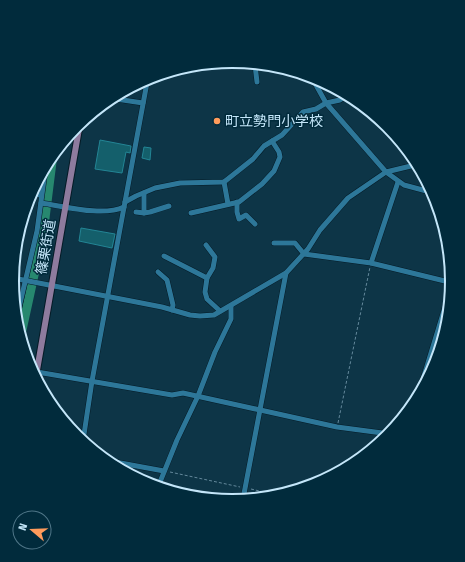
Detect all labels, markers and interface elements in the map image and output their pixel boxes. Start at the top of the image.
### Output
place label: 町立勢門小学校 [225,113,323,130]
marker: 町立勢門小学校 [212,116,222,126]
street label: 篠栗街道 [33,218,59,276]
north arrow [12,510,52,550]
text: N [16,522,30,532]

